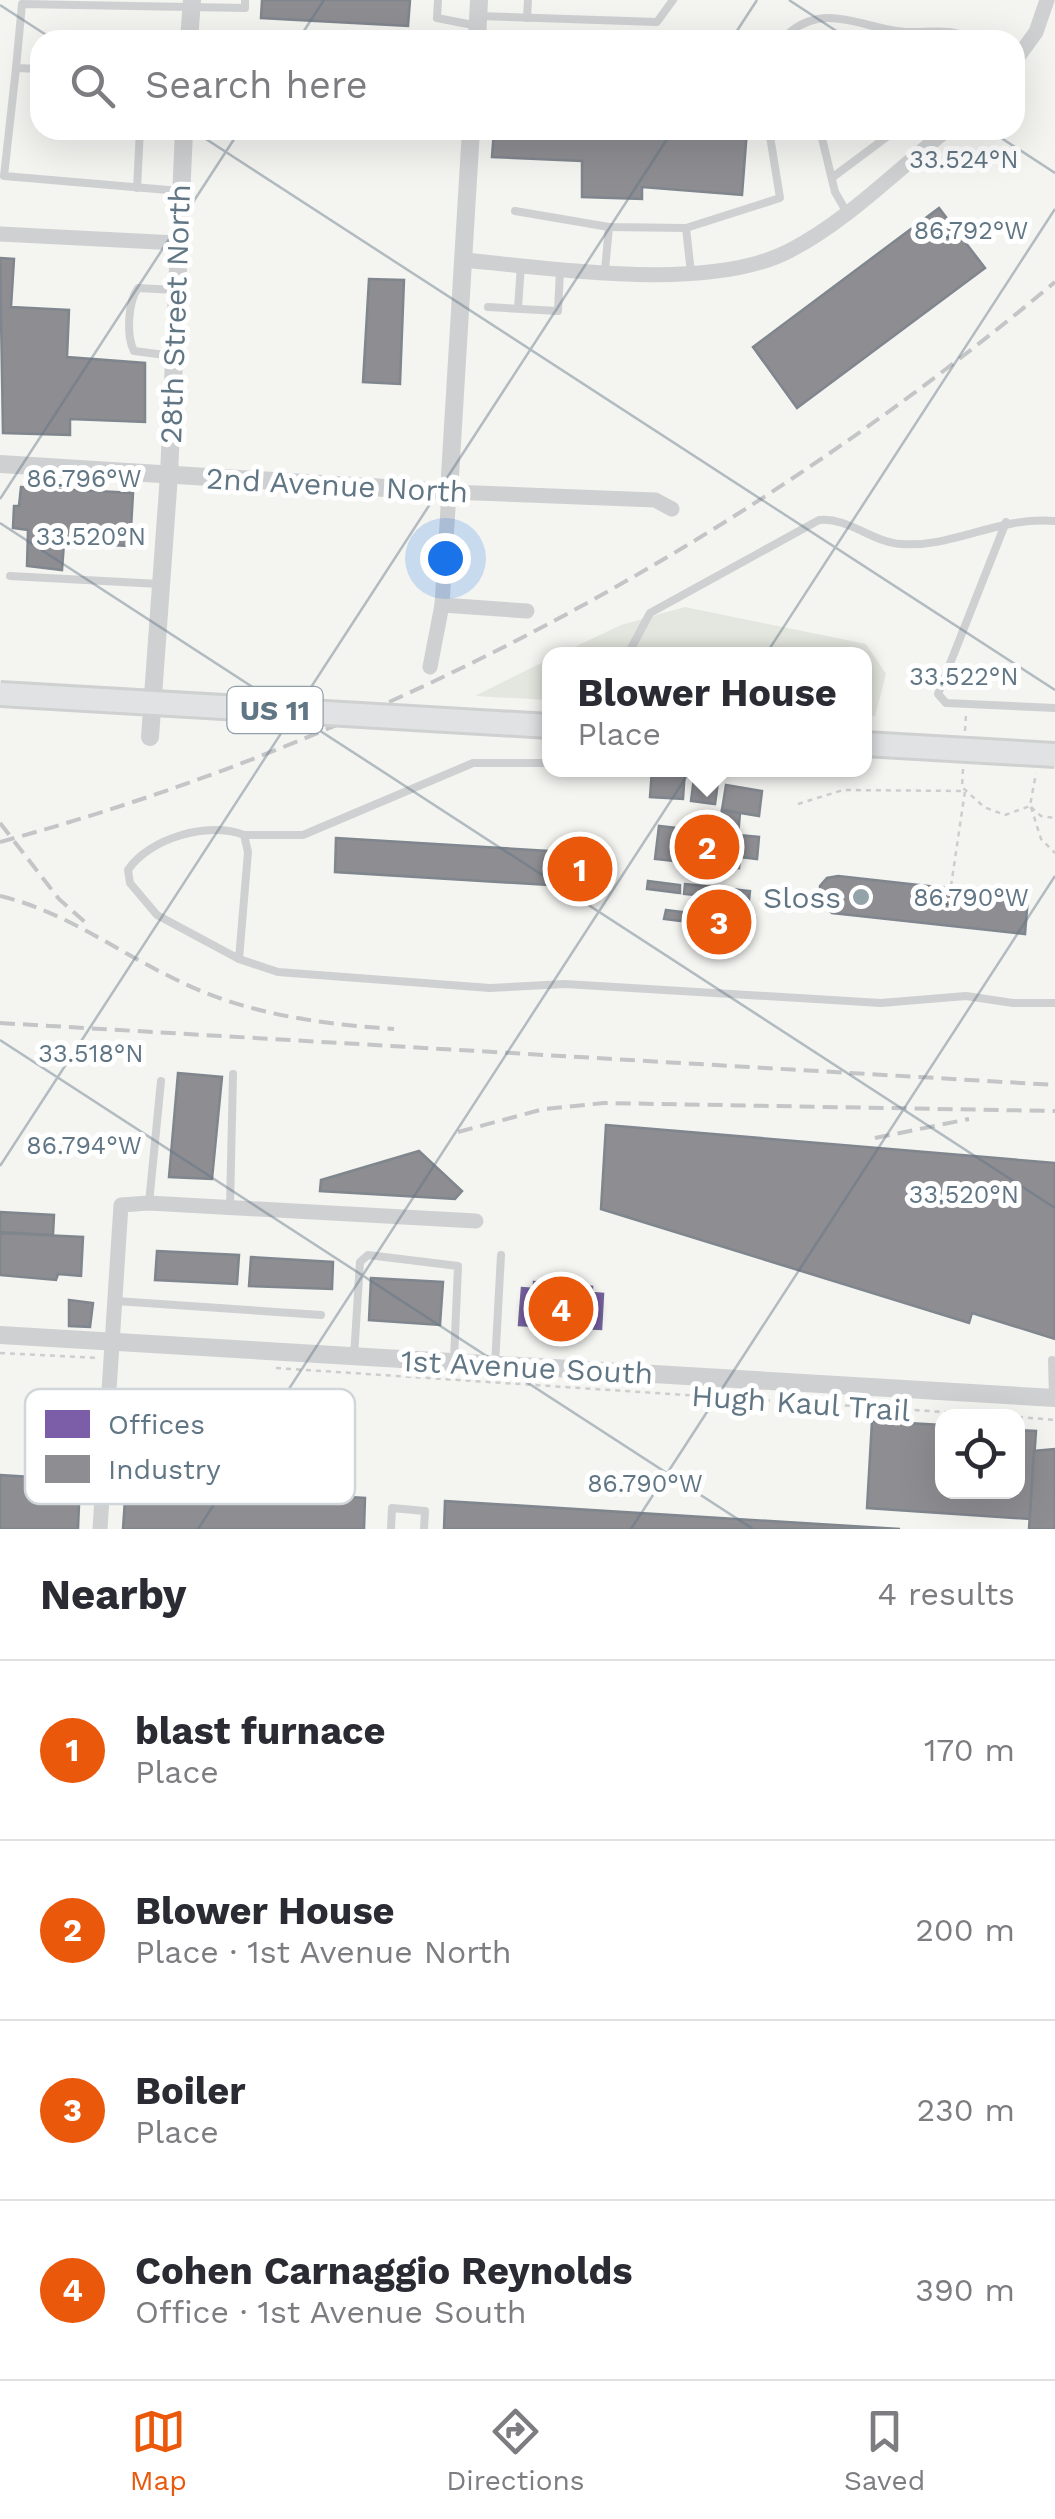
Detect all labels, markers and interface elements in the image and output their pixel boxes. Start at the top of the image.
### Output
search box [30,30,1025,140]
icon: search [65,58,120,113]
text: Search here [145,63,368,107]
text: 33.524°N [909,145,1019,174]
street label: 28th Street North [153,183,197,445]
text: 86.792°W [914,216,1028,245]
street label: 2nd Avenue North [205,461,469,509]
text: 86.796°W [26,464,142,493]
text: 33.520°N [36,522,146,551]
your location [420,533,471,584]
popup [542,647,872,777]
text: 33.522°N [909,662,1019,691]
text: Blower House [577,671,837,715]
road number: US 11 [228,687,322,733]
text: Place [577,715,661,753]
pin: 2 [674,810,740,884]
pin: 1 [548,832,612,906]
place label: Sloss [763,880,841,915]
text: 86.790°W [913,883,1029,912]
pin: 3 [686,884,752,960]
marker: Sloss [850,886,872,908]
text: 33.518°N [38,1039,144,1068]
text: 86.794°W [26,1131,142,1160]
text: 33.520°N [909,1180,1019,1209]
pin: 4 [528,1272,594,1346]
street label: 1st Avenue South [400,1343,654,1391]
street label: Hugh Kaul Trail [690,1378,912,1428]
legend [25,1389,355,1504]
text: Offices [108,1408,205,1441]
map controls [935,1409,1025,1499]
button: locate [935,1409,1025,1499]
text: Industry [108,1453,221,1486]
text: 86.790°W [587,1469,703,1498]
text: Nearby [40,1570,187,1619]
text: 4 results [877,1575,1015,1613]
text: blast furnace [135,1709,386,1753]
text: 1 [66,1731,79,1769]
text: 170 m [924,1731,1015,1769]
text: Place [135,1753,219,1791]
text: Blower House [135,1889,395,1933]
text: 2 [63,1911,82,1949]
text: 200 m [915,1911,1015,1949]
text: Place · 1st Avenue North [135,1933,511,1971]
text: Boiler [135,2069,246,2113]
text: 3 [63,2091,82,2129]
text: 230 m [916,2091,1015,2129]
text: Place [135,2113,219,2151]
text: Cohen Carnaggio Reynolds [135,2249,633,2293]
text: 4 [62,2271,83,2309]
text: 390 m [915,2271,1015,2309]
text: Office · 1st Avenue South [135,2293,527,2331]
tab: Map [130,2404,187,2497]
tab: Directions [446,2404,585,2497]
tab: Saved [844,2404,925,2497]

